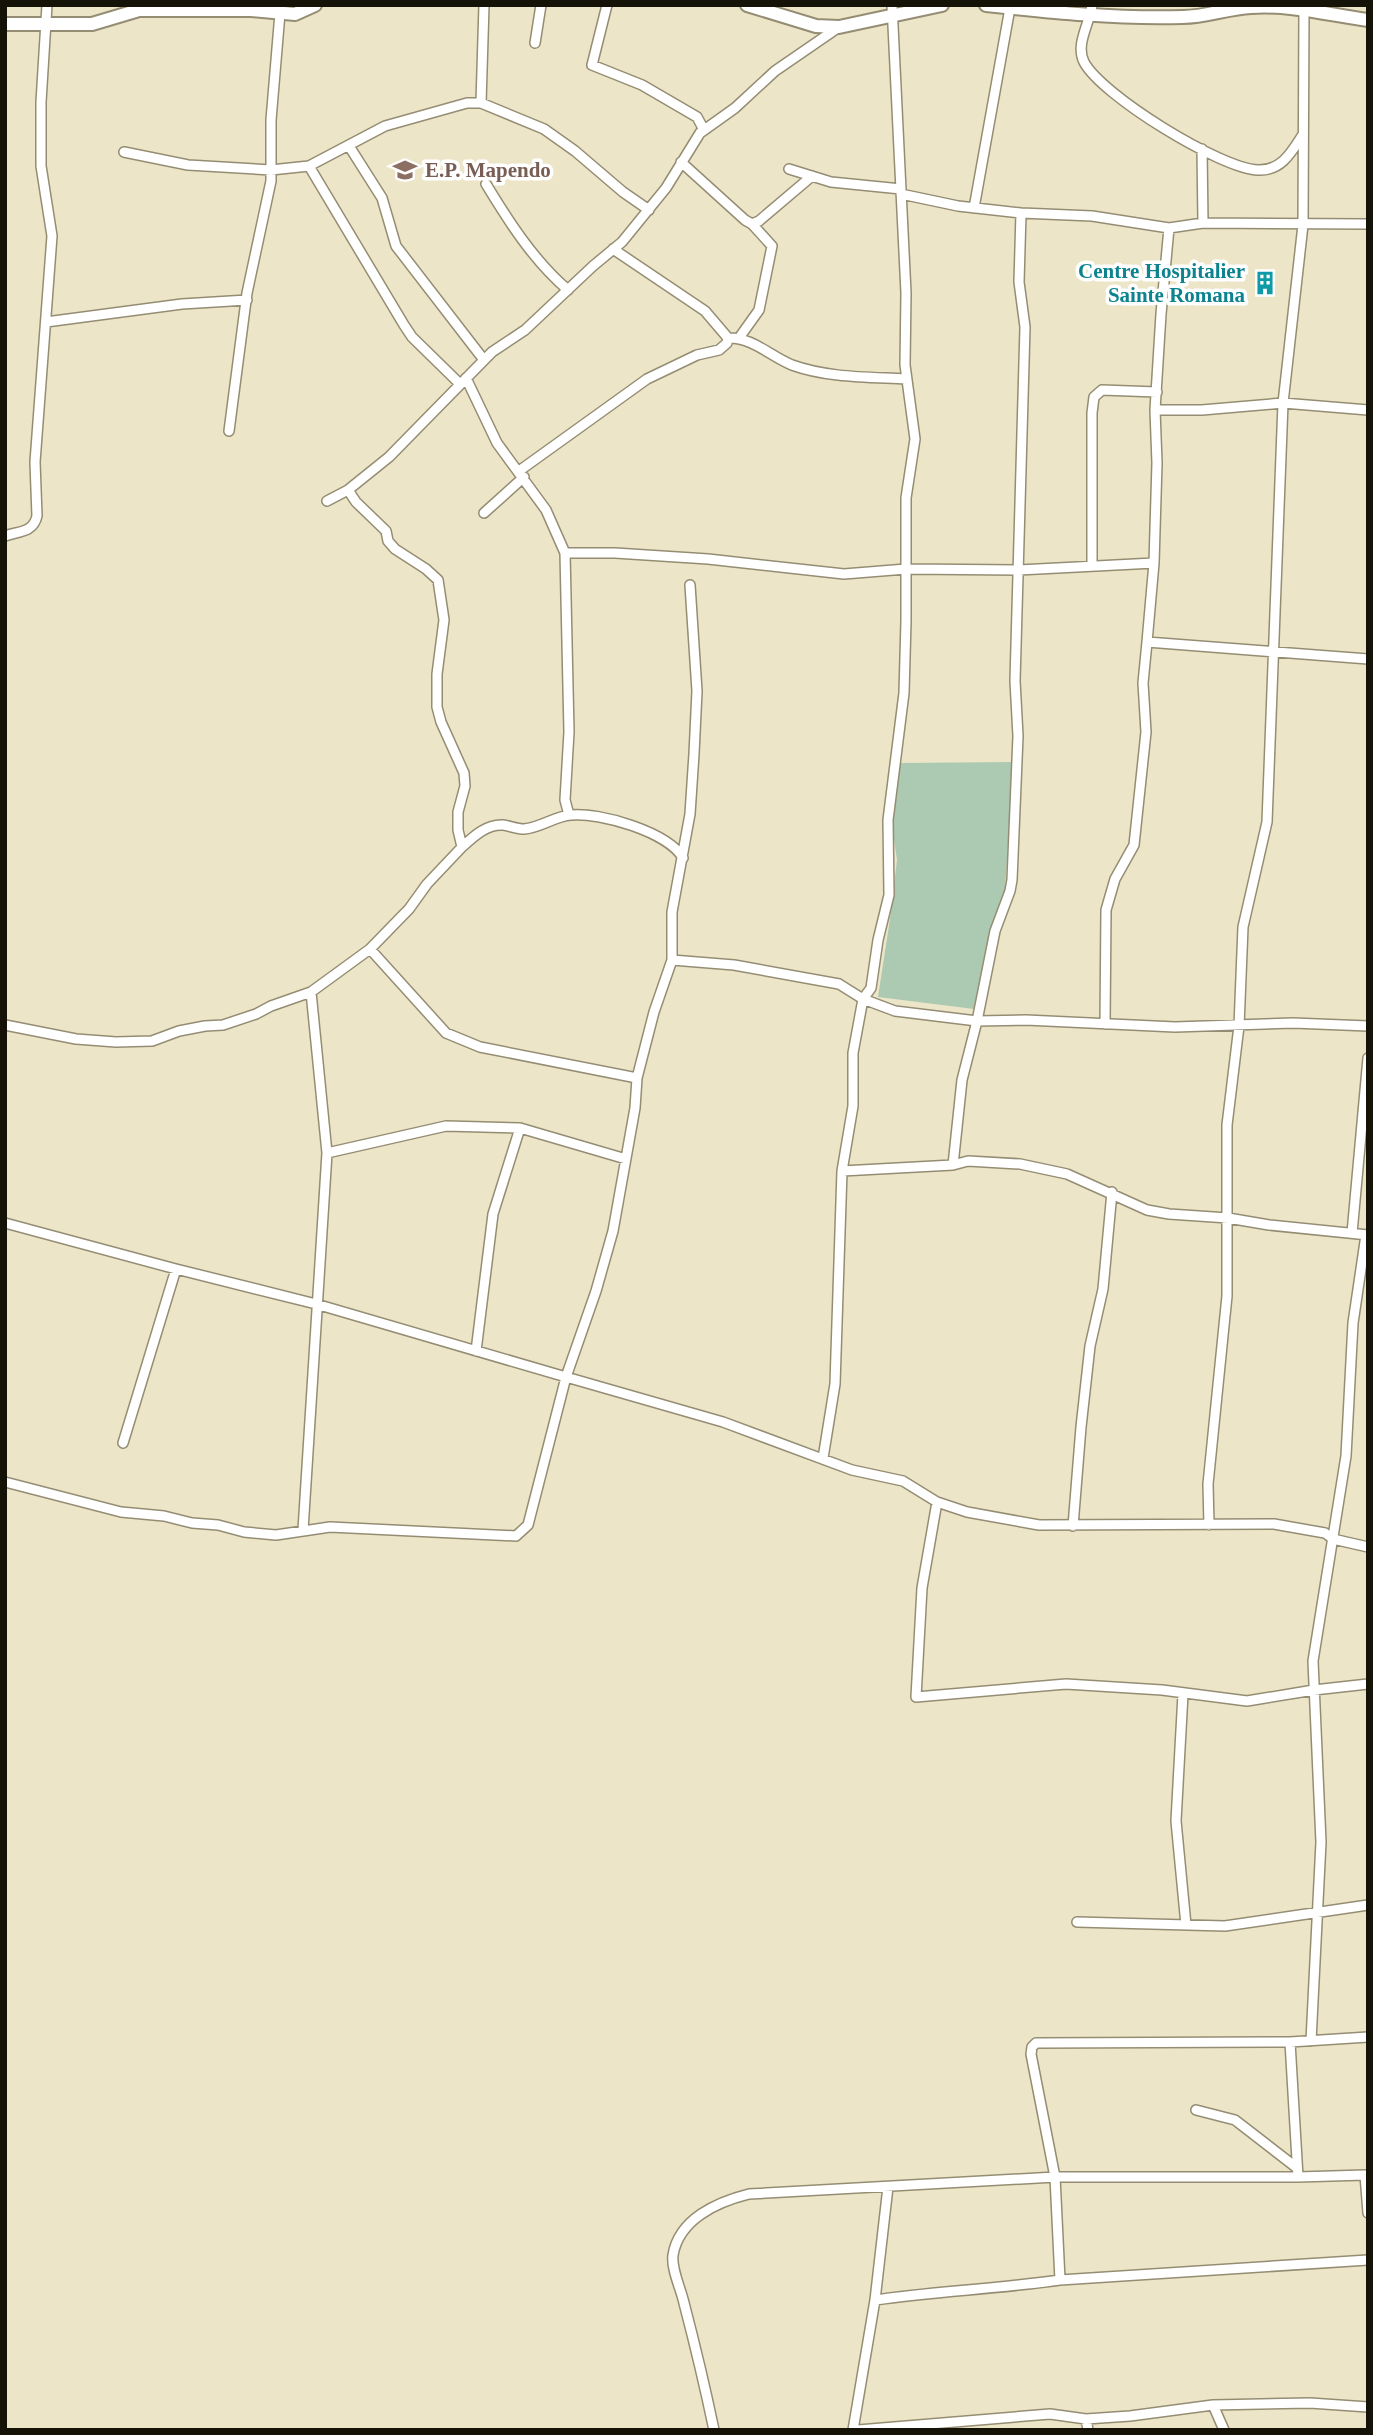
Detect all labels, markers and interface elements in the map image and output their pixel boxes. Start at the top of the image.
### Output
school or university icon: E.P. Mapendo [391,156,419,184]
place label: E.P. Mapendo [425,158,551,182]
place label: Centre Hospitalier Sainte Romana [1078,259,1245,307]
building icon: Centre Hospitalier Sainte Romana [1251,269,1279,297]

